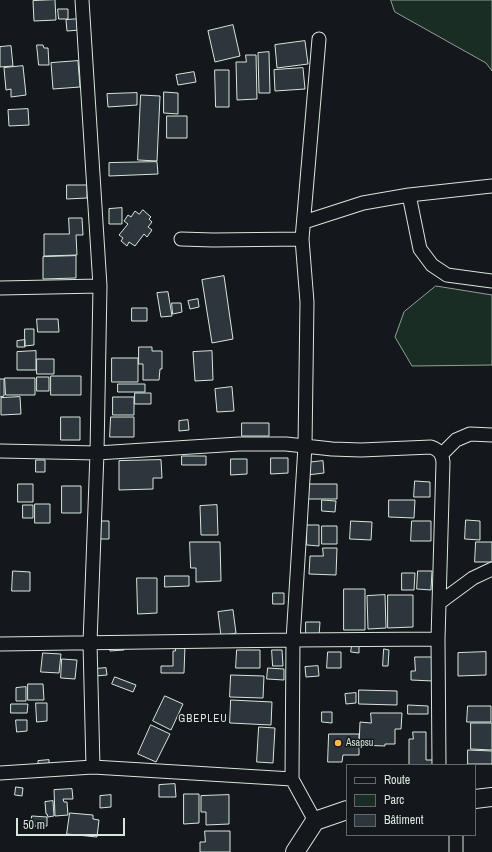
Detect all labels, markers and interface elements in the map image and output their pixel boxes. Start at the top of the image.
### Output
district label: GBEPLEU [178,712,228,726]
place label: Asapsu [346,737,373,749]
marker: Asapsu [333,738,343,748]
legend [346,764,476,836]
text: Route [384,772,410,788]
text: Parc [384,792,404,808]
scale bar [18,810,127,836]
text: Bâtiment [384,812,423,828]
text: 50 m [23,817,45,833]

